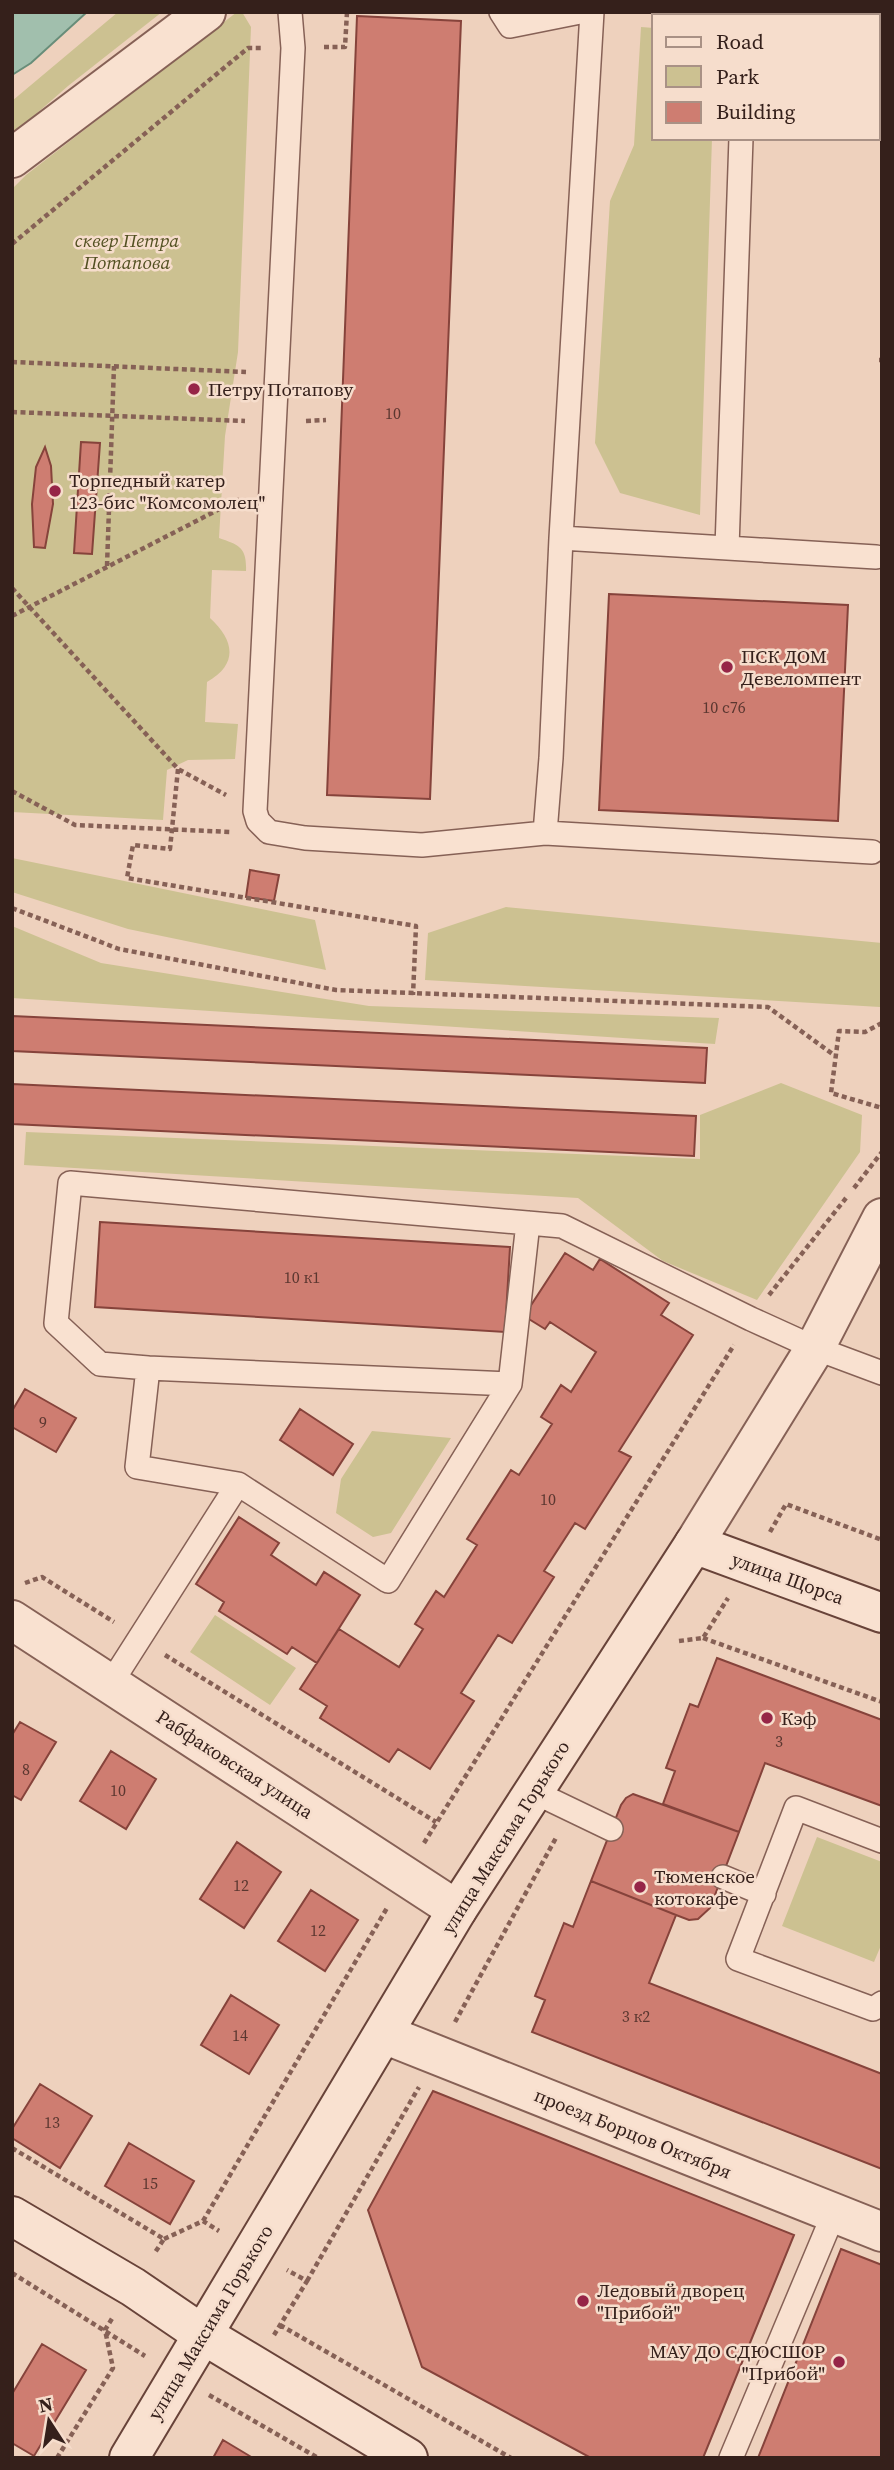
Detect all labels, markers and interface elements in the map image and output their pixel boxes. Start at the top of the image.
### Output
legend [652,14,880,140]
text: Road [716,27,764,56]
text: Park [716,62,760,91]
text: Building [716,97,795,126]
park label: сквер Петра Потапова [75,227,179,275]
place label: Петру Потапову [208,376,353,402]
marker: Петру Потапову [186,381,202,397]
house number: 10 [385,402,401,424]
place label: Торпедный катер 123-бис "Комсомолец" [69,467,265,515]
marker: Торпедный катер 123-бис "Комсомолец" [47,483,63,499]
place label: ПСК ДОМ Девеломпент [741,643,861,691]
marker: ПСК ДОМ Девеломпент [719,659,735,675]
house number: 10 с76 [702,696,746,718]
house number: 10 к1 [284,1266,320,1288]
house number: 9 [39,1411,47,1433]
house number: 10 [540,1488,556,1510]
street label: улица Щорса [728,1546,848,1610]
street label: Рабфаковская улица [151,1703,319,1825]
place label: Кэф [781,1705,817,1731]
marker: Кэф [759,1710,775,1726]
house number: 3 [775,1730,783,1752]
street label: улица Максима Горького [435,1735,575,1939]
house number: 8 [22,1758,30,1780]
house number: 10 [110,1779,126,1801]
place label: Тюменское котокафе [654,1863,755,1911]
house number: 12 [233,1874,249,1896]
marker: Тюменское котокафе [632,1879,648,1895]
house number: 12 [310,1919,326,1941]
house number: 3 к2 [622,2005,650,2027]
house number: 14 [232,2024,248,2046]
street label: проезд Борцов Октября [530,2081,736,2185]
house number: 13 [44,2111,60,2133]
house number: 15 [142,2172,158,2194]
street label: улица Максима Горького [141,2219,279,2425]
place label: Ледовый дворец "Прибой" [597,2277,745,2325]
marker: Ледовый дворец "Прибой" [575,2293,591,2309]
place label: МАУ ДО СДЮСШОР "Прибой" [650,2338,825,2386]
marker: МАУ ДО СДЮСШОР "Прибой" [831,2354,847,2370]
north arrow [14,2386,84,2456]
text: N [36,2390,55,2419]

